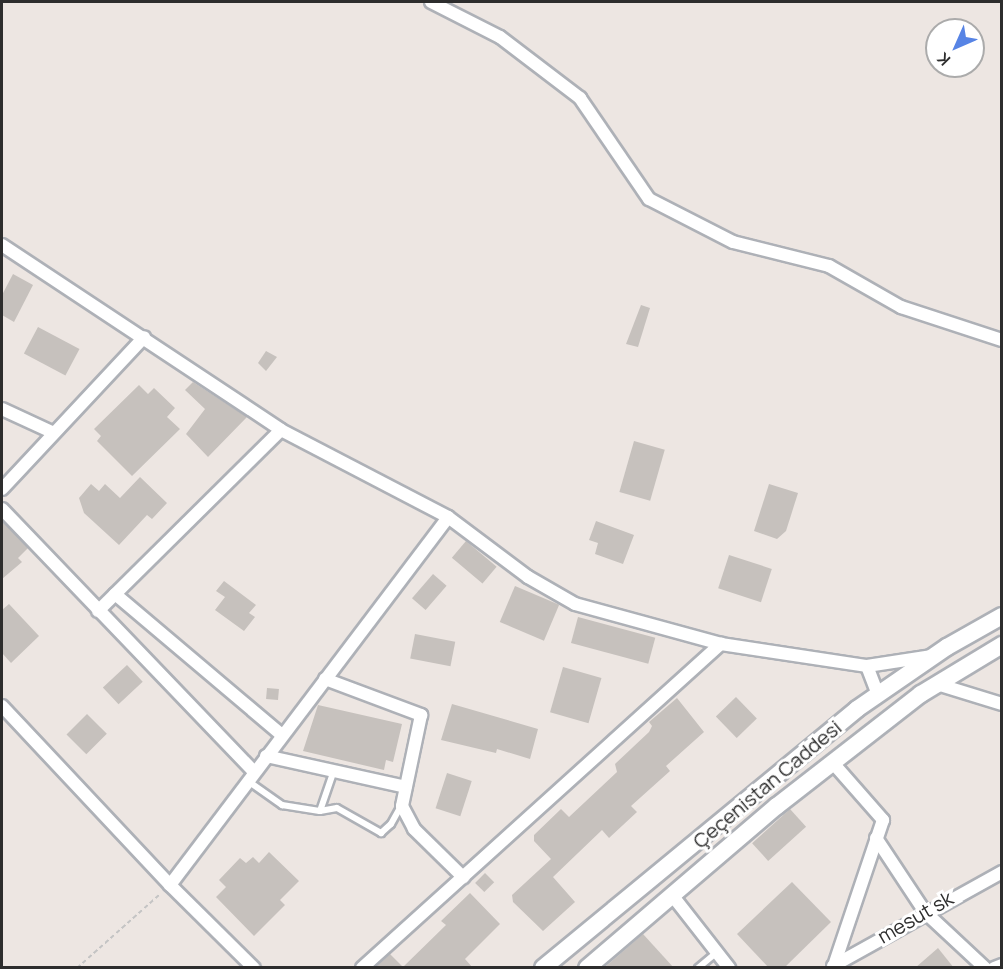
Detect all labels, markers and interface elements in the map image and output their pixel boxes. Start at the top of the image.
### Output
north arrow [925,18,985,78]
text: K [932,48,955,71]
street label: Çeçenistan Caddesi [688,715,846,853]
street label: mesut sk [873,886,957,948]

